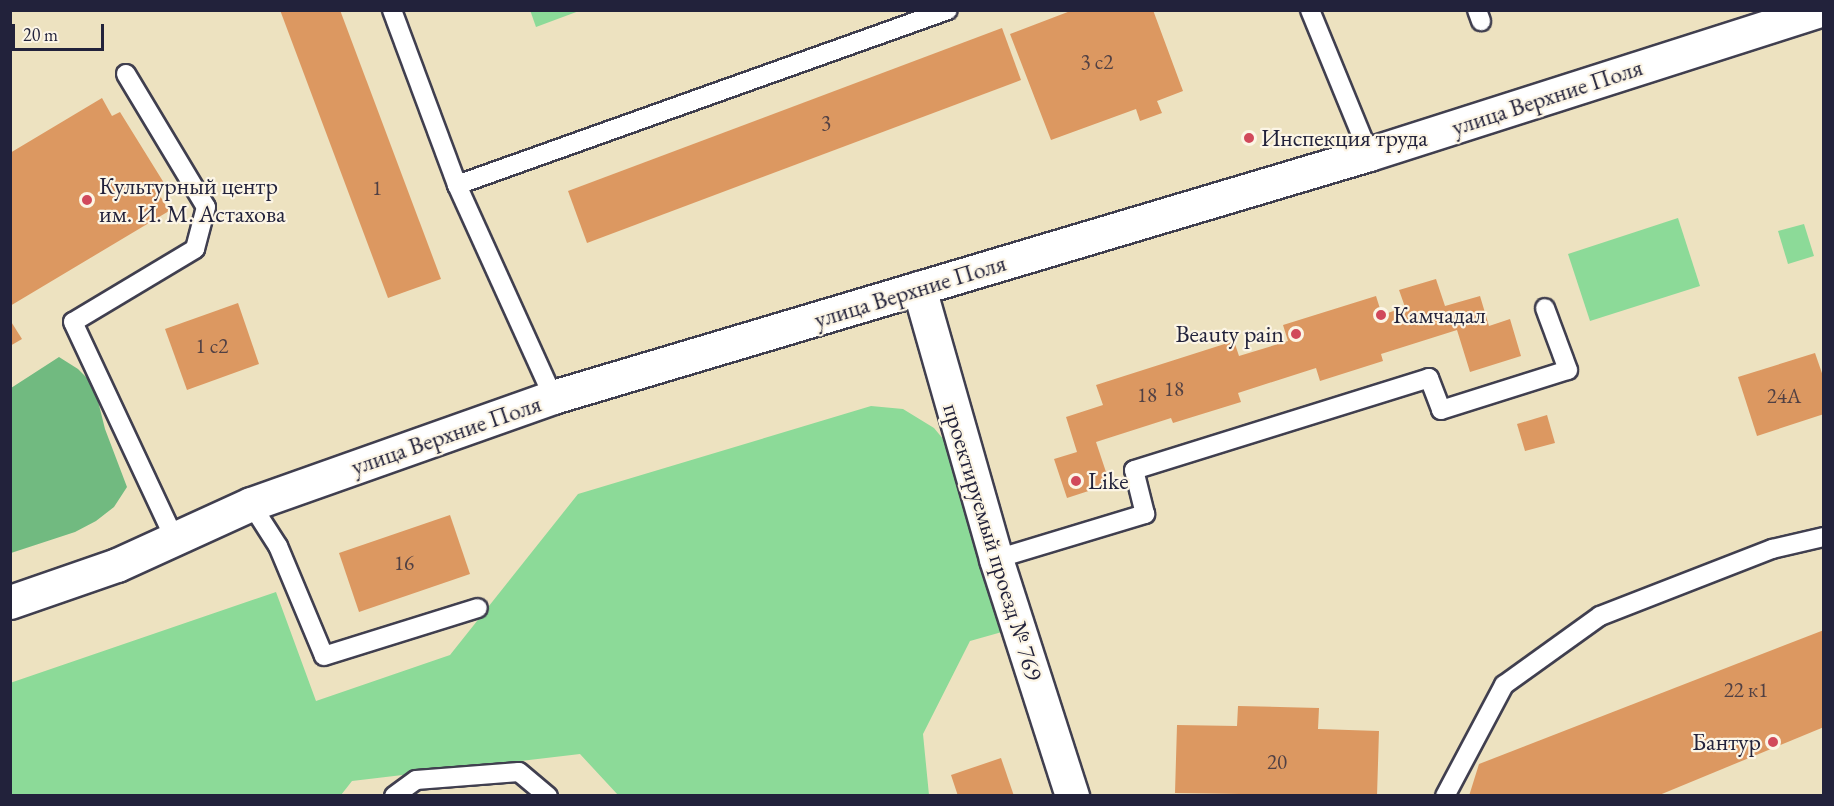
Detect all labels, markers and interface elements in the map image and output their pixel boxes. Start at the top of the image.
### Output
scale bar [15,12,106,50]
text: 20 m [23,23,58,46]
house number: 3 с2 [1081,49,1113,75]
street label: улица Верхние Поля [1448,53,1646,141]
house number: 3 [821,110,831,136]
place label: Инспекция труда [1261,124,1428,152]
marker: Инспекция труда [1242,131,1256,145]
place label: Культурный центр им. И. М. Астахова [99,172,286,228]
house number: 1 [372,175,382,201]
marker: Культурный центр им. И. М. Астахова [80,193,94,207]
street label: улица Верхние Поля [811,248,1009,334]
place label: Камчадал [1393,301,1486,329]
marker: Камчадал [1374,308,1388,322]
place label: Beauty pain [1175,320,1284,348]
marker: Beauty pain [1289,327,1303,341]
house number: 1 с2 [196,333,228,359]
house number: 18 [1164,376,1184,402]
house number: 18 [1137,382,1157,408]
house number: 24А [1767,383,1801,409]
street label: улица Верхние Поля [347,389,545,481]
street label: проектируемый проезд № 769 [937,400,1049,684]
place label: Like [1088,467,1129,495]
marker: Like [1069,474,1083,488]
house number: 16 [394,550,414,576]
house number: 22 к1 [1724,677,1768,703]
place label: Бантур [1692,728,1761,756]
marker: Бантур [1766,735,1780,749]
house number: 20 [1267,749,1287,775]

